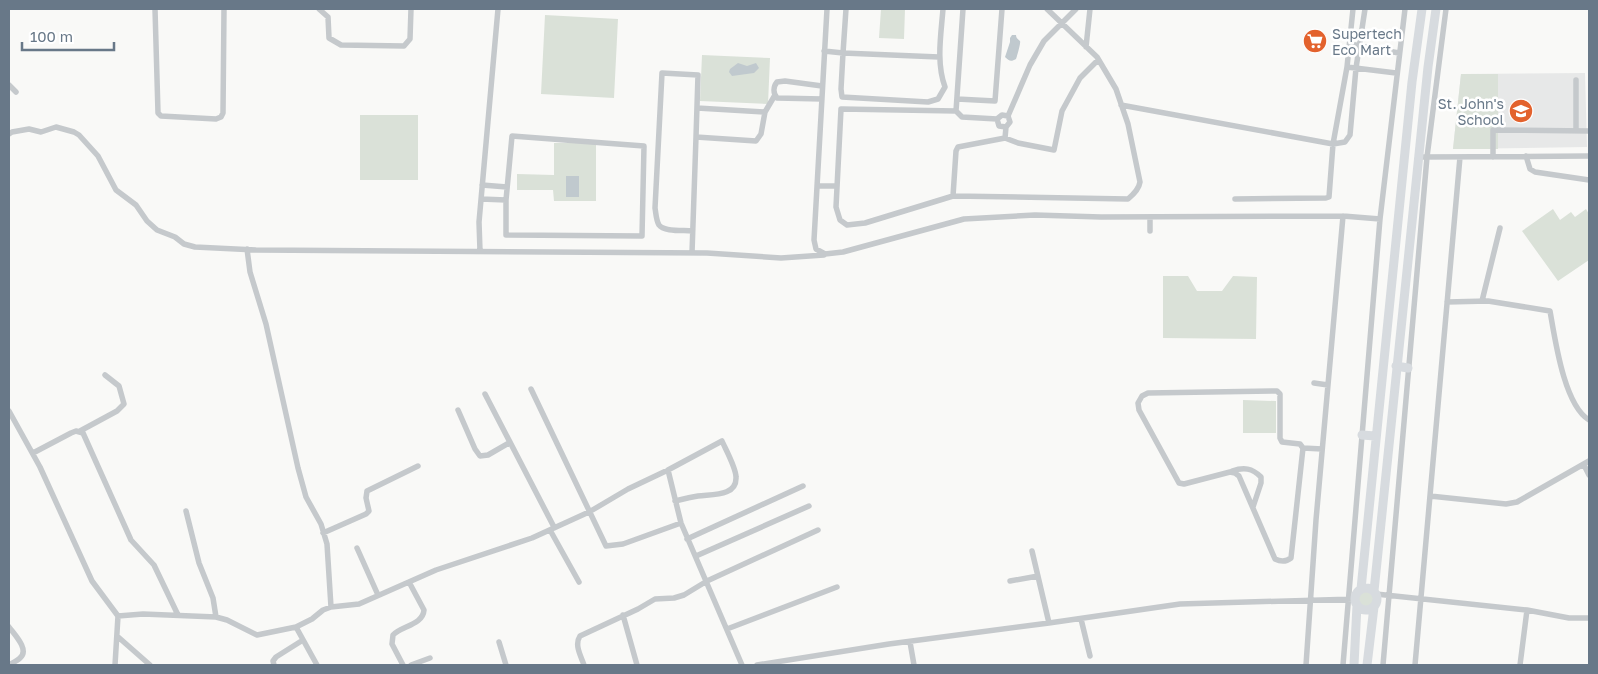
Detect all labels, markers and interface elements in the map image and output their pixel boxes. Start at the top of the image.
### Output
scale bar [22,20,115,52]
place label: Supertech Eco Mart [1332,25,1402,58]
text: 100 m [30,27,73,45]
supermarket icon: Supertech Eco Mart [1302,28,1328,54]
place label: St. John's School [1438,95,1504,128]
school or university icon: St. John's School [1508,98,1534,124]

